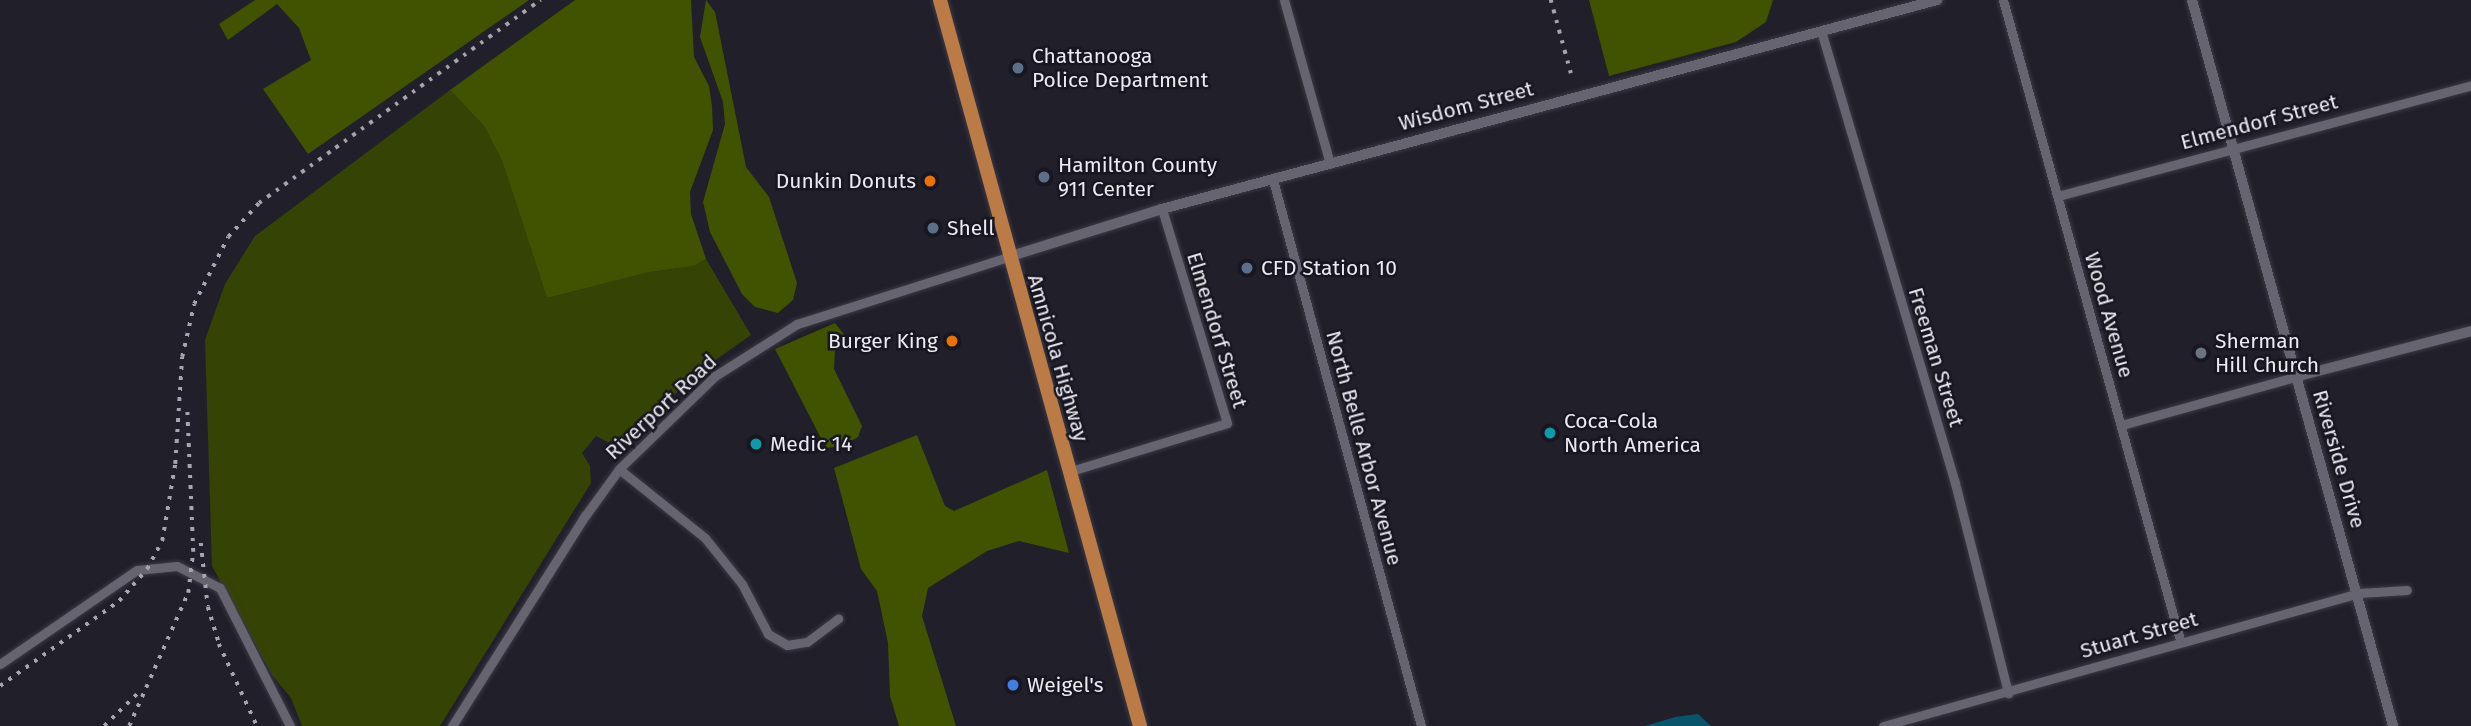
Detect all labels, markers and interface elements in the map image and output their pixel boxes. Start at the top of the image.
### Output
place label: Chattanooga Police Department [1032,43,1208,93]
marker: Chattanooga Police Department [1010,60,1026,76]
street label: Wisdom Street [1396,76,1536,136]
street label: Elmendorf Street [2178,89,2340,155]
place label: Hamilton County 911 Center [1058,152,1217,202]
place label: Dunkin Donuts [776,168,916,194]
marker: Hamilton County 911 Center [1036,169,1052,185]
marker: Dunkin Donuts [922,173,938,189]
place label: Shell [947,215,995,241]
marker: Shell [925,220,941,236]
street label: Elmendorf Street [1181,249,1253,411]
street label: Wood Avenue [2079,249,2139,381]
place label: CFD Station 10 [1261,255,1397,281]
marker: CFD Station 10 [1239,260,1255,276]
street label: Amnicola Highway [1022,271,1094,445]
street label: Freeman Street [1903,284,1969,430]
place label: Burger King [828,328,938,354]
street label: North Belle Arbor Avenue [1321,328,1407,568]
place label: Sherman Hill Church [2215,328,2319,378]
marker: Burger King [944,333,960,349]
marker: Sherman Hill Church [2193,345,2209,361]
street label: Riverport Road [600,349,722,465]
street label: Riverside Drive [2307,387,2371,531]
place label: Coca-Cola North America [1564,408,1701,458]
marker: Coca-Cola North America [1542,425,1558,441]
place label: Medic 14 [770,431,852,457]
marker: Medic 14 [748,436,764,452]
street label: Stuart Street [2077,606,2201,664]
place label: Weigel's [1027,672,1104,698]
marker: Weigel's [1005,677,1021,693]

